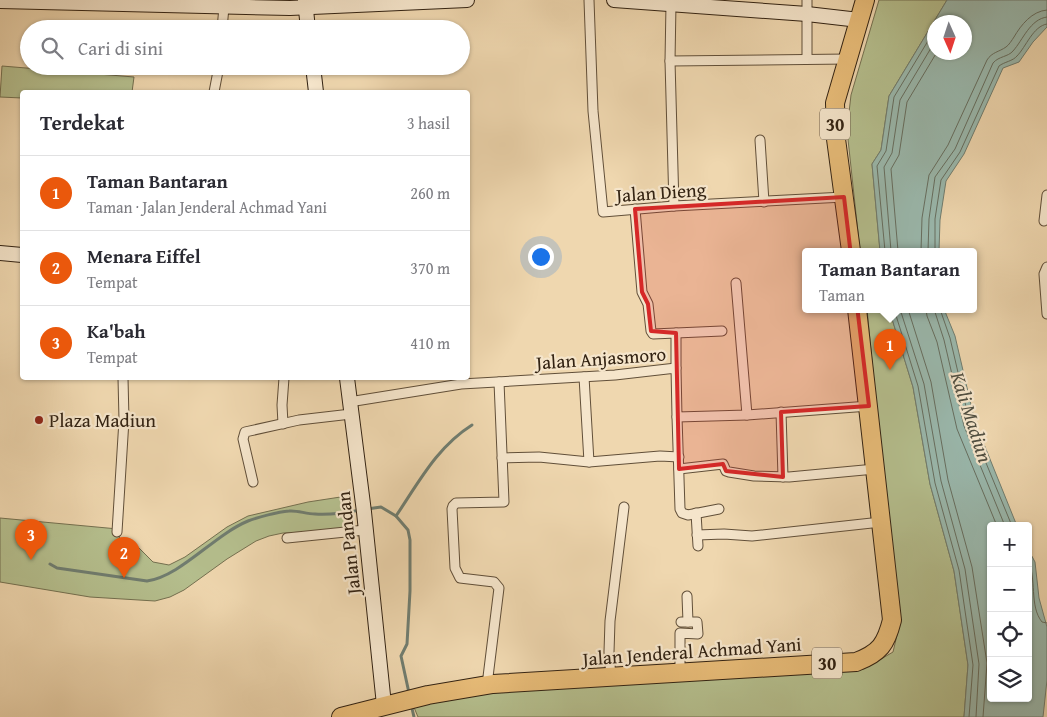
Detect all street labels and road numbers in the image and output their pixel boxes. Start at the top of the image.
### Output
road number: 30 [820,108,850,140]
street label: Jalan Dieng [613,175,707,209]
street label: Jalan Anjasmoro [533,339,667,377]
street label: Jalan Pandan [329,490,368,598]
street label: Jalan Jenderal Achmad Yani [580,629,802,673]
road number: 30 [812,648,842,678]

